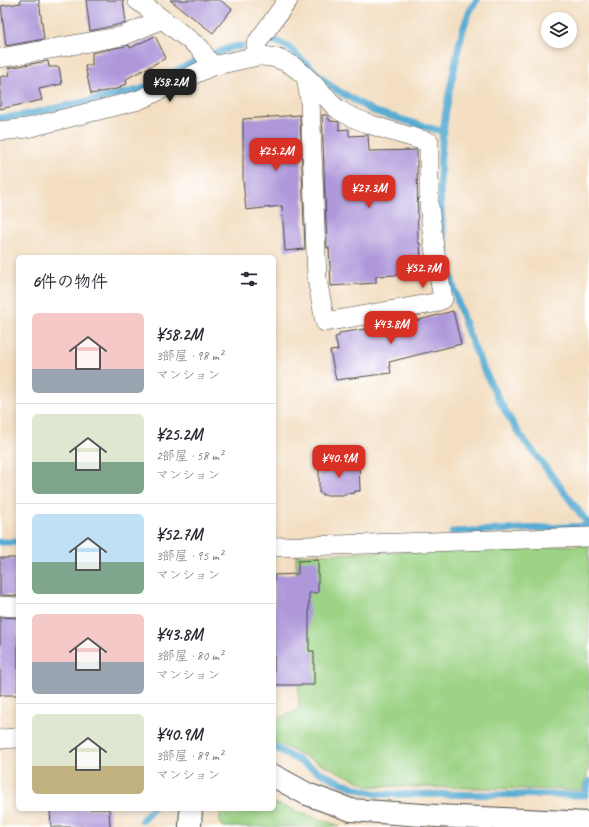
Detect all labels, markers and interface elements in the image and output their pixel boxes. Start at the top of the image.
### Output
map controls [541,12,577,48]
button: layers [541,12,577,48]
pin: ¥58.2M [137,69,203,103]
text: ¥58.2M [152,74,188,90]
pin: ¥25.2M [243,138,309,172]
text: ¥25.2M [258,143,294,159]
pin: ¥27.3M [336,175,402,209]
text: ¥27.3M [351,180,387,196]
pin: ¥52.7M [390,255,456,289]
text: ¥52.7M [405,260,441,276]
icon: filters [238,268,260,290]
text: 6件の物件 [32,271,108,292]
pin: ¥43.8M [358,311,424,345]
text: ¥43.8M [373,316,409,332]
text: ¥58.2M [156,324,202,345]
icon: home [64,329,112,377]
text: 3部屋 · 98 m² [156,348,223,364]
text: マンション [156,367,220,383]
text: ¥25.2M [156,424,202,445]
icon: home [64,430,112,478]
pin: ¥40.9M [306,445,372,479]
text: 2部屋 · 58 m² [156,448,223,464]
text: ¥40.9M [321,450,357,466]
text: マンション [156,467,220,483]
text: ¥52.7M [156,524,202,545]
icon: home [64,530,112,578]
text: 3部屋 · 95 m² [156,548,223,564]
text: マンション [156,567,220,583]
text: ¥43.8M [156,624,202,645]
icon: home [64,630,112,678]
text: 3部屋 · 80 m² [156,648,223,664]
text: マンション [156,667,220,683]
text: ¥40.9M [156,724,202,745]
icon: home [64,730,112,778]
text: 3部屋 · 89 m² [156,748,223,764]
text: マンション [156,767,220,783]

